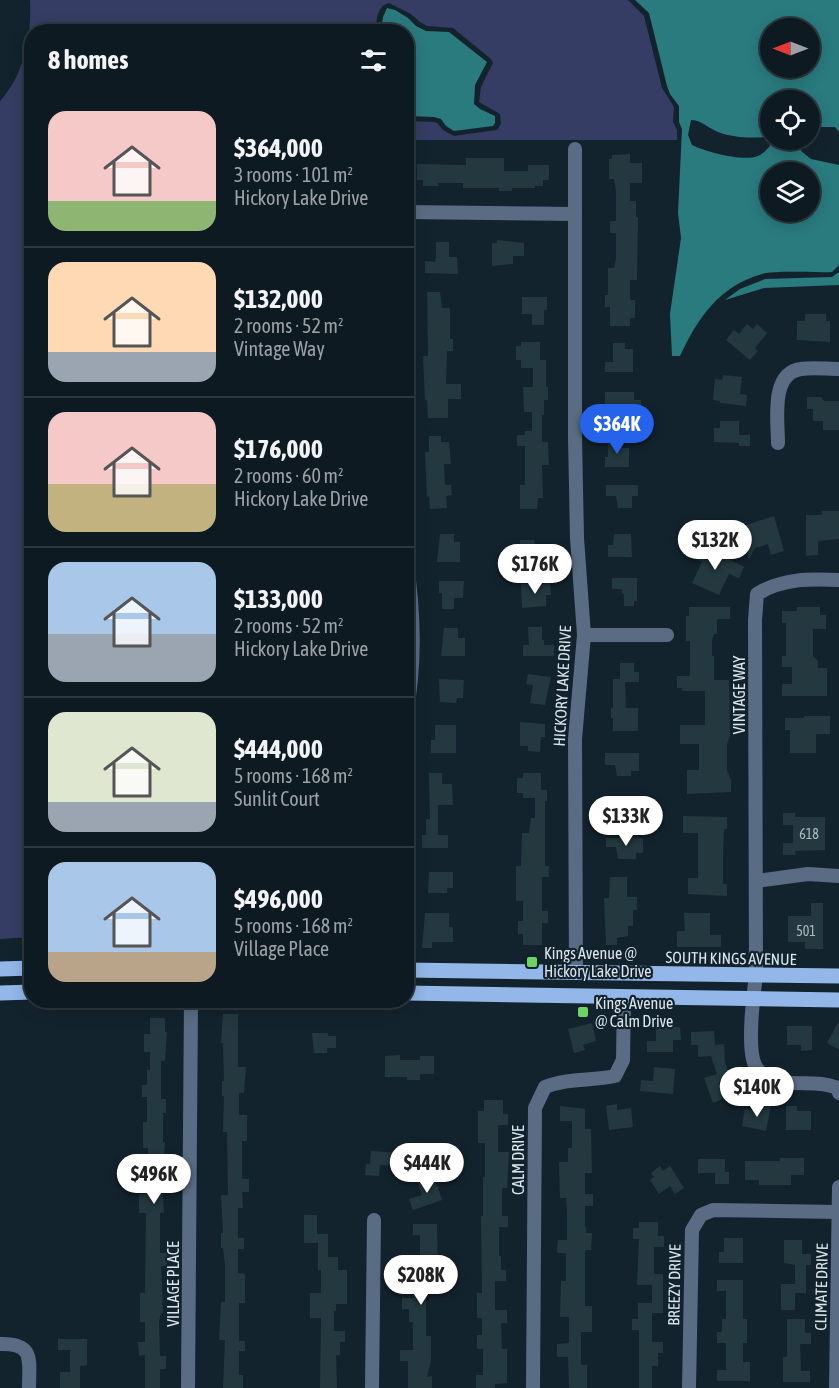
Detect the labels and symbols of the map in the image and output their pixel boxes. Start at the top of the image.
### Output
north arrow [760,18,820,78]
pin: $364K [575,404,659,455]
pin: $132K [673,520,757,571]
pin: $176K [493,544,577,595]
street label: HICKORY LAKE DRIVE [550,625,574,747]
street label: VINTAGE WAY [730,655,748,734]
pin: $133K [584,796,668,847]
house number: 618 [799,826,819,842]
house number: 501 [796,923,816,939]
place label: Kings Avenue @ Hickory Lake Drive [544,944,652,981]
street label: SOUTH KINGS AVENUE [666,948,797,968]
marker: Kings Avenue @ Hickory Lake Drive [525,955,539,969]
place label: Kings Avenue @ Calm Drive [595,994,673,1030]
marker: Kings Avenue @ Calm Drive [576,1005,590,1019]
pin: $140K [715,1067,799,1118]
street label: CALM DRIVE [509,1125,527,1195]
pin: $444K [385,1143,469,1194]
pin: $496K [112,1154,196,1205]
street label: VILLAGE PLACE [164,1241,182,1327]
street label: CLIMATE DRIVE [811,1243,831,1331]
street label: BREEZY DRIVE [664,1244,684,1326]
pin: $208K [379,1255,463,1306]

